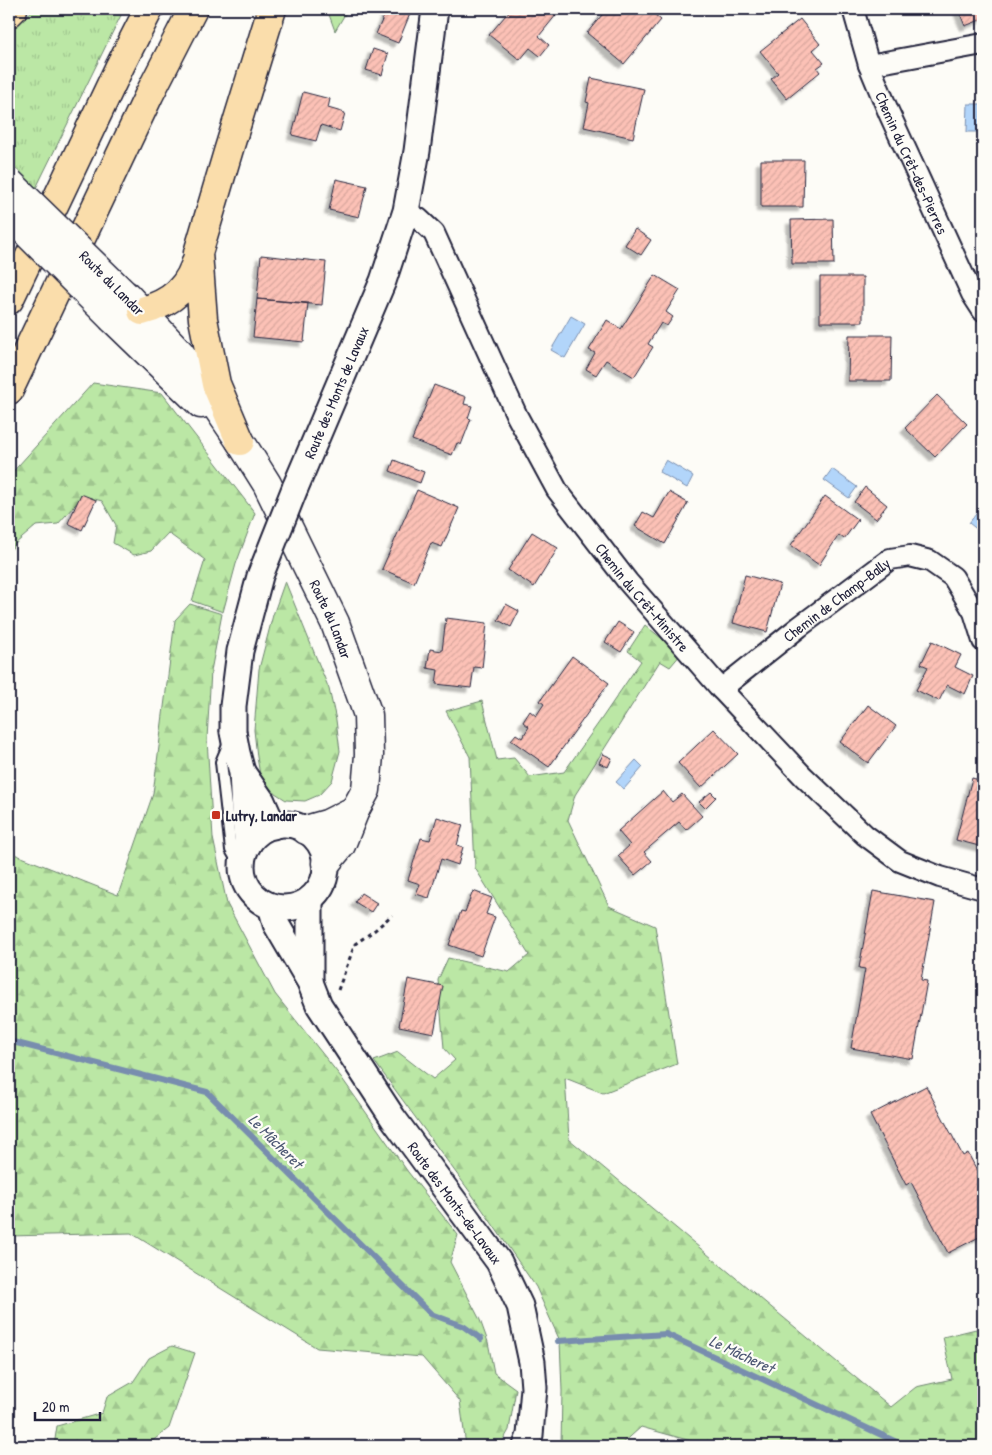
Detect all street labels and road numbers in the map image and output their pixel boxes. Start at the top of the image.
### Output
street label: Chemin du Crêt-des-Pierres [871,88,954,238]
street label: Route du Landar [75,246,149,320]
street label: Route des Monts de Lavaux [298,323,373,462]
street label: Chemin du Crêt-Ministre [591,538,694,656]
street label: Chemin de Champ-Bally [778,552,894,647]
street label: Route du Landar [305,576,358,662]
street label: Route des Monts-de-Lavaux [403,1137,508,1269]

